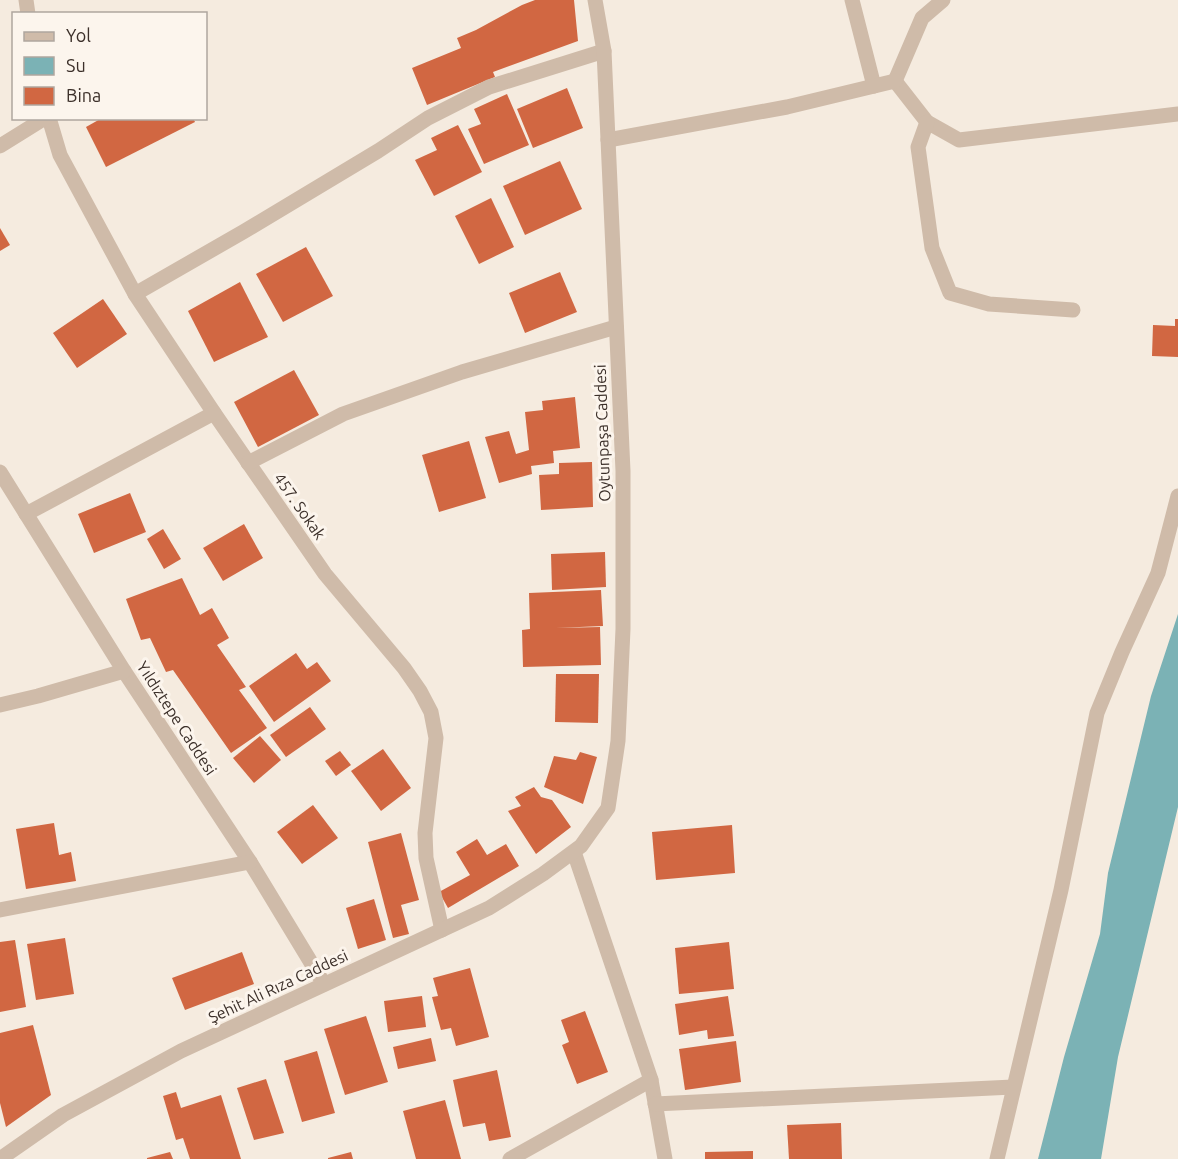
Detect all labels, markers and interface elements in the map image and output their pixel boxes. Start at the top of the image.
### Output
legend [12,12,207,120]
text: Yol [66,25,91,45]
text: Su [66,55,86,75]
text: Bina [66,85,101,105]
street label: Oytunpaşa Caddesi [591,364,613,502]
street label: 457. Sokak [271,469,329,543]
street label: Yıldıztepe Caddesi [134,658,220,778]
street label: Şehit Ali Rıza Caddesi [205,946,351,1026]

